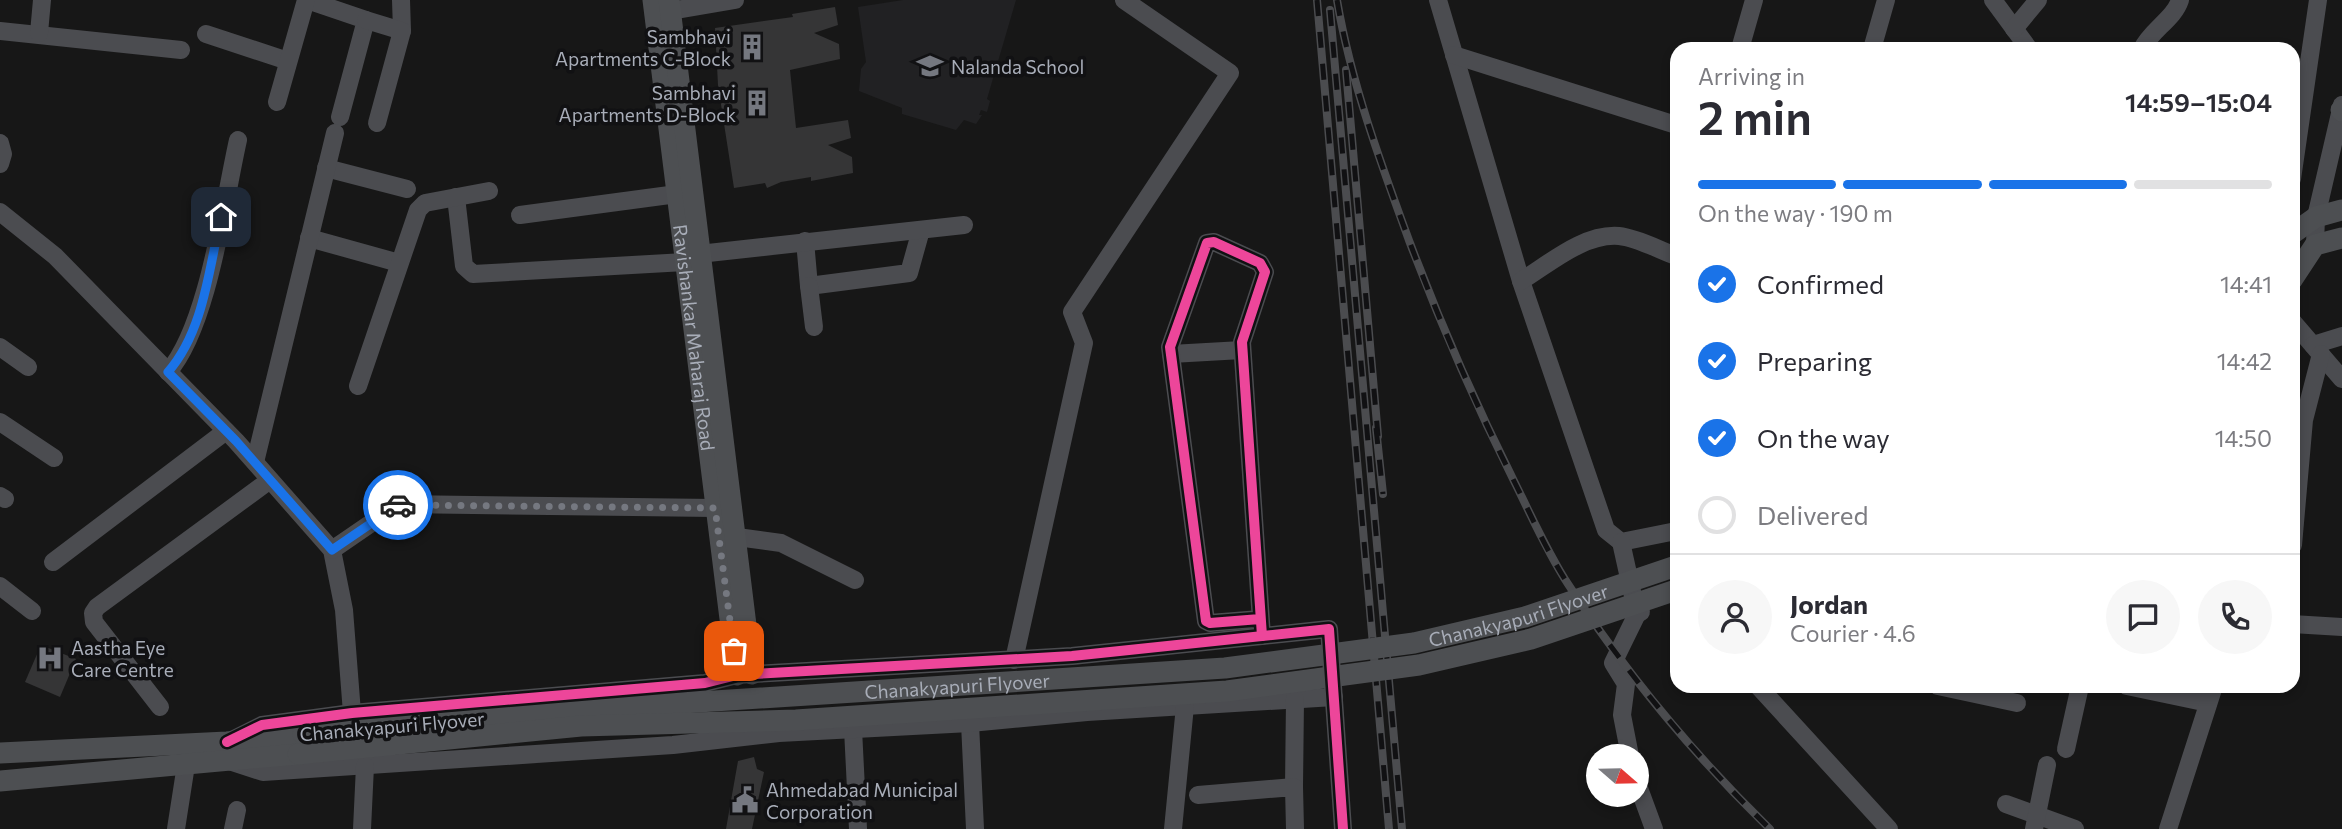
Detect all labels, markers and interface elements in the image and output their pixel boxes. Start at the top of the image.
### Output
place label: Sambhavi Apartments C-Block [555,25,731,70]
building icon: Sambhavi Apartments C-Block [737,32,767,62]
school or university icon: Nalanda School [915,51,945,81]
place label: Nalanda School [951,55,1084,78]
text: Arriving in [1698,62,1805,90]
place label: Sambhavi Apartments D-Block [559,81,736,126]
text: 14:59–15:04 [2125,86,2272,117]
building icon: Sambhavi Apartments D-Block [742,88,772,118]
text: 2 min [1698,88,1812,144]
pin [191,187,251,247]
icon: home [202,198,240,236]
text: On the way · 190 m [1698,199,1893,227]
street label: Ravishankar Maharaj Road [670,223,720,452]
icon: check [1698,265,1736,303]
text: Confirmed [1757,268,1884,299]
text: 14:41 [2220,270,2272,298]
icon: check [1698,342,1736,380]
text: Preparing [1757,345,1872,376]
text: 14:42 [2217,347,2272,375]
icon: check [1698,419,1736,457]
text: On the way [1757,422,1890,453]
text: 14:50 [2215,424,2272,452]
courier [363,470,433,540]
icon: car [379,486,417,524]
text: Delivered [1757,499,1868,530]
street label: Chanakyapuri Flyover [1426,578,1611,651]
button: person [1698,580,1772,654]
button: chat [2106,580,2180,654]
button: phone [2198,580,2272,654]
text: Jordan [1790,588,1868,619]
text: Courier · 4.6 [1790,619,1916,647]
pin [704,621,764,681]
icon: bag [715,632,753,670]
place label: Aastha Eye Care Centre [71,636,174,681]
hospital icon: Aastha Eye Care Centre [35,643,65,673]
street label: Chanakyapuri Flyover [864,668,1051,703]
street label: Chanakyapuri Flyover [298,706,486,746]
north arrow [1586,744,1648,807]
map controls [1586,744,1649,807]
place label: Ahmedabad Municipal Corporation [766,778,958,823]
public building icon: Ahmedabad Municipal Corporation [730,785,760,815]

